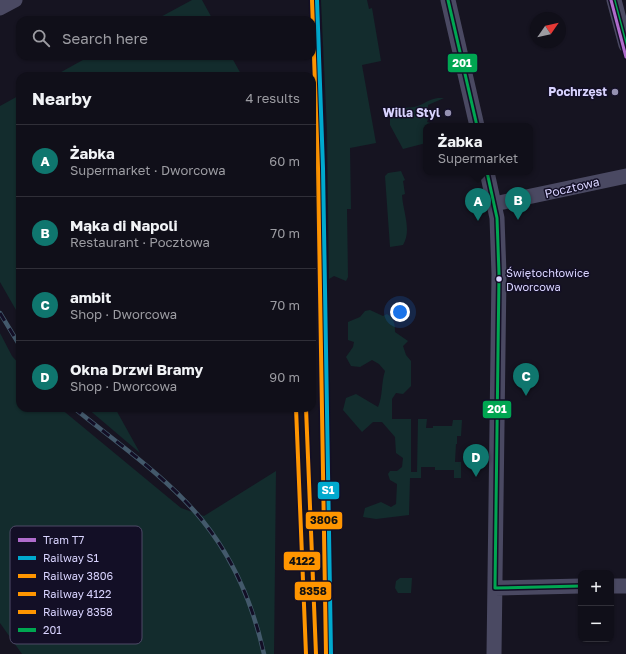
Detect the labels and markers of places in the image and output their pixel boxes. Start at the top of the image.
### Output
place label: Pochrzęst [548,84,607,99]
marker: Pochrzęst [610,87,620,97]
place label: Willa Styl [383,105,440,120]
marker: Willa Styl [443,108,453,118]
pin: B [505,187,531,220]
pin: A [465,188,491,221]
place label: Świętochłowice Dworcowa [506,266,589,293]
marker: Świętochłowice Dworcowa [494,274,504,284]
pin: C [513,363,539,396]
pin: D [463,444,489,477]

